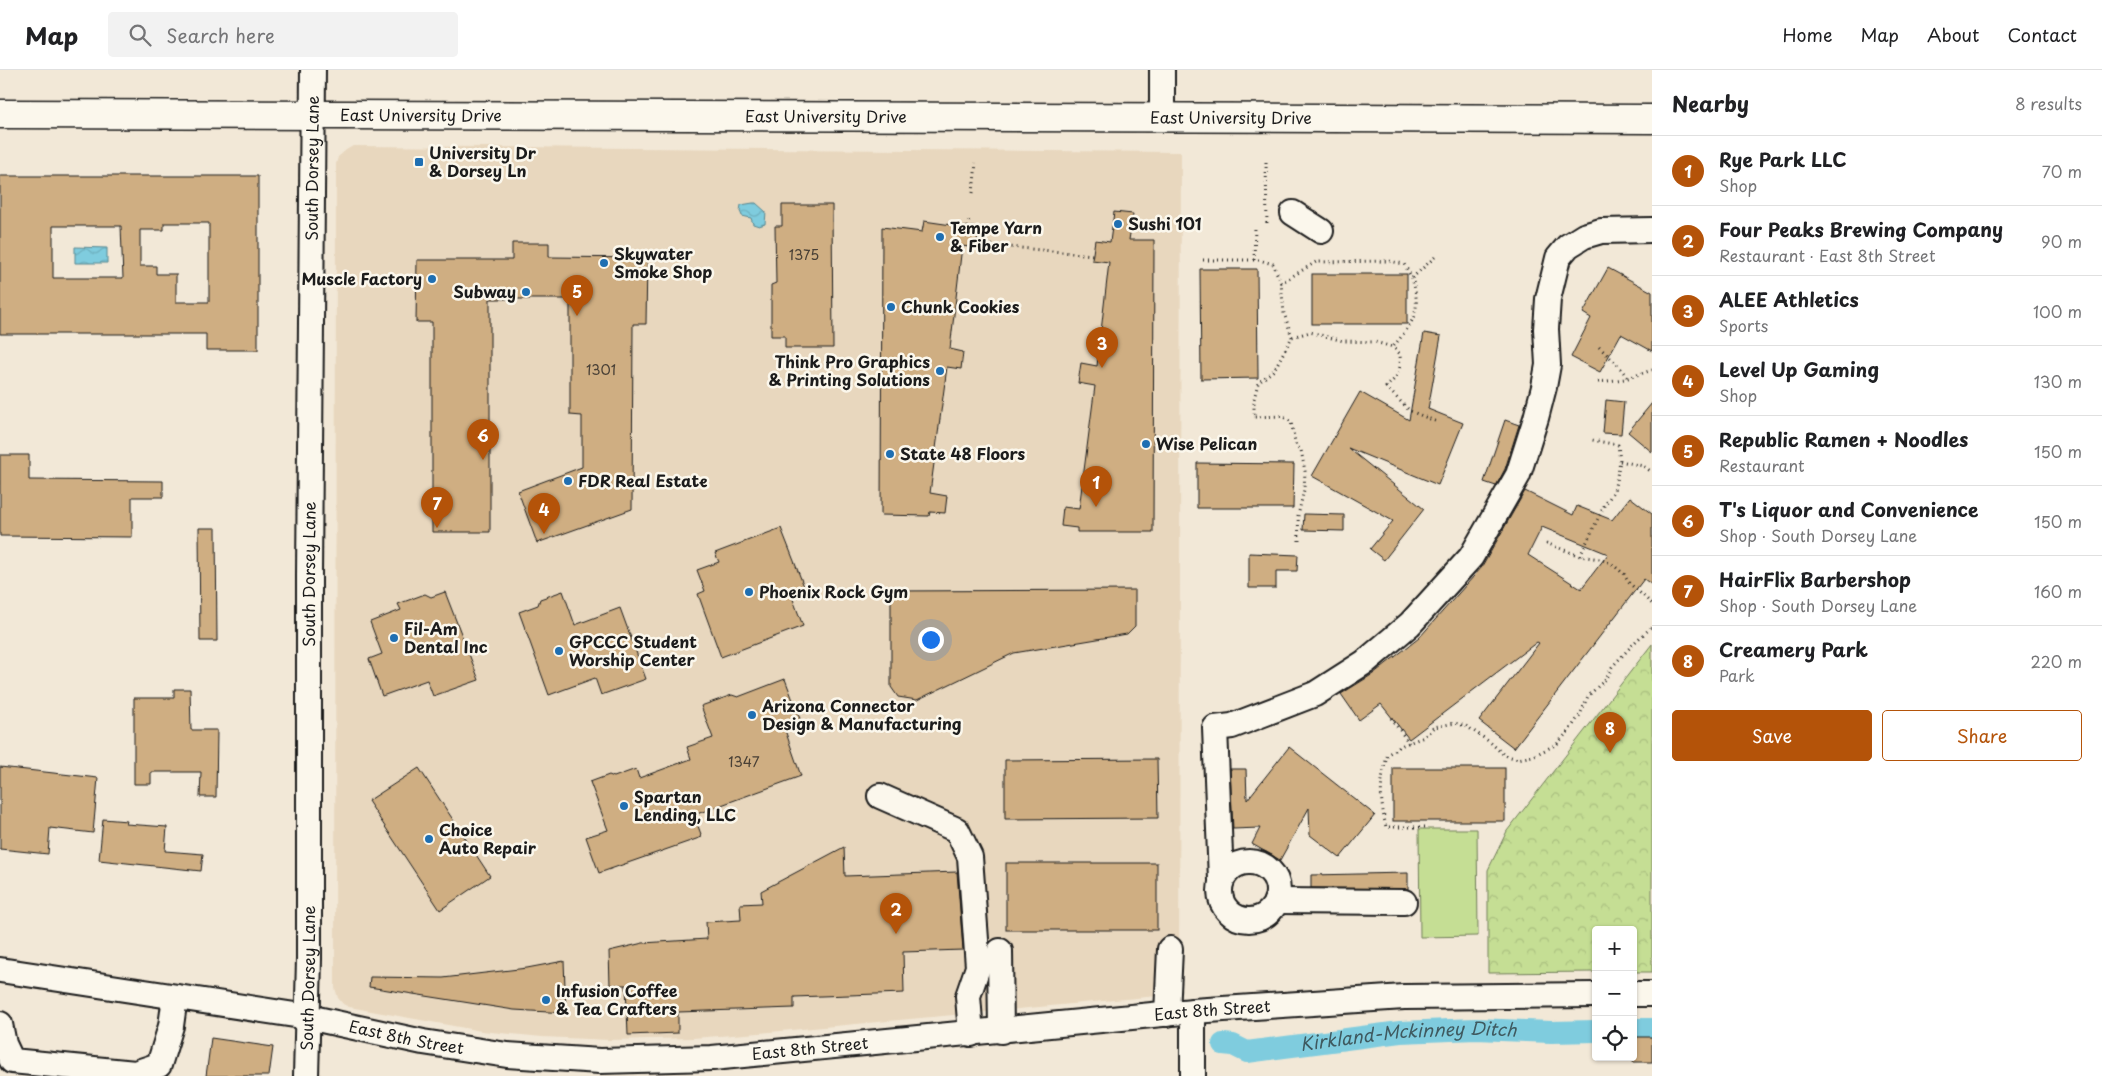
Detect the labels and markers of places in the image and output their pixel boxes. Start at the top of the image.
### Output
place label: University Dr & Dorsey Ln [429,140,537,182]
marker: University Dr & Dorsey Ln [413,156,425,168]
place label: Sushi 101 [1128,211,1202,235]
place label: Tempe Yarn & Fiber [950,215,1042,257]
marker: Sushi 101 [1112,218,1124,230]
marker: Tempe Yarn & Fiber [934,231,946,243]
place label: Skywater Smoke Shop [614,241,712,283]
marker: Skywater Smoke Shop [598,257,610,269]
place label: Muscle Factory [302,266,422,290]
marker: Muscle Factory [426,273,438,285]
pin: 5 [561,275,593,316]
place label: Subway [453,279,516,303]
marker: Subway [520,286,532,298]
place label: Chunk Cookies [901,294,1020,318]
marker: Chunk Cookies [885,301,897,313]
pin: 3 [1086,327,1118,368]
place label: Think Pro Graphics & Printing Solutions [769,349,930,391]
marker: Think Pro Graphics & Printing Solutions [934,365,946,377]
pin: 6 [467,419,499,460]
place label: Wise Pelican [1156,431,1257,455]
marker: Wise Pelican [1140,438,1152,450]
place label: State 48 Floors [900,441,1025,465]
marker: State 48 Floors [884,448,896,460]
pin: 1 [1080,466,1112,507]
place label: FDR Real Estate [578,468,708,492]
marker: FDR Real Estate [562,475,574,487]
pin: 7 [421,487,453,528]
pin: 4 [528,493,560,534]
place label: Phoenix Rock Gym [759,579,908,603]
marker: Phoenix Rock Gym [743,586,755,598]
place label: Fil-Am Dental Inc [404,616,488,658]
place label: GPCCC Student Worship Center [569,629,697,671]
marker: Fil-Am Dental Inc [388,632,400,644]
marker: GPCCC Student Worship Center [553,645,565,657]
place label: Arizona Connector Design & Manufacturing [761,693,962,735]
marker: Arizona Connector Design & Manufacturing [746,709,758,721]
pin: 8 [1594,712,1626,753]
place label: Spartan Lending, LLC [634,784,736,826]
marker: Spartan Lending, LLC [618,800,630,812]
place label: Choice Auto Repair [439,817,537,859]
marker: Choice Auto Repair [423,833,435,845]
pin: 2 [880,893,912,934]
place label: Infusion Coffee & Tea Crafters [556,978,678,1020]
marker: Infusion Coffee & Tea Crafters [540,994,552,1006]

